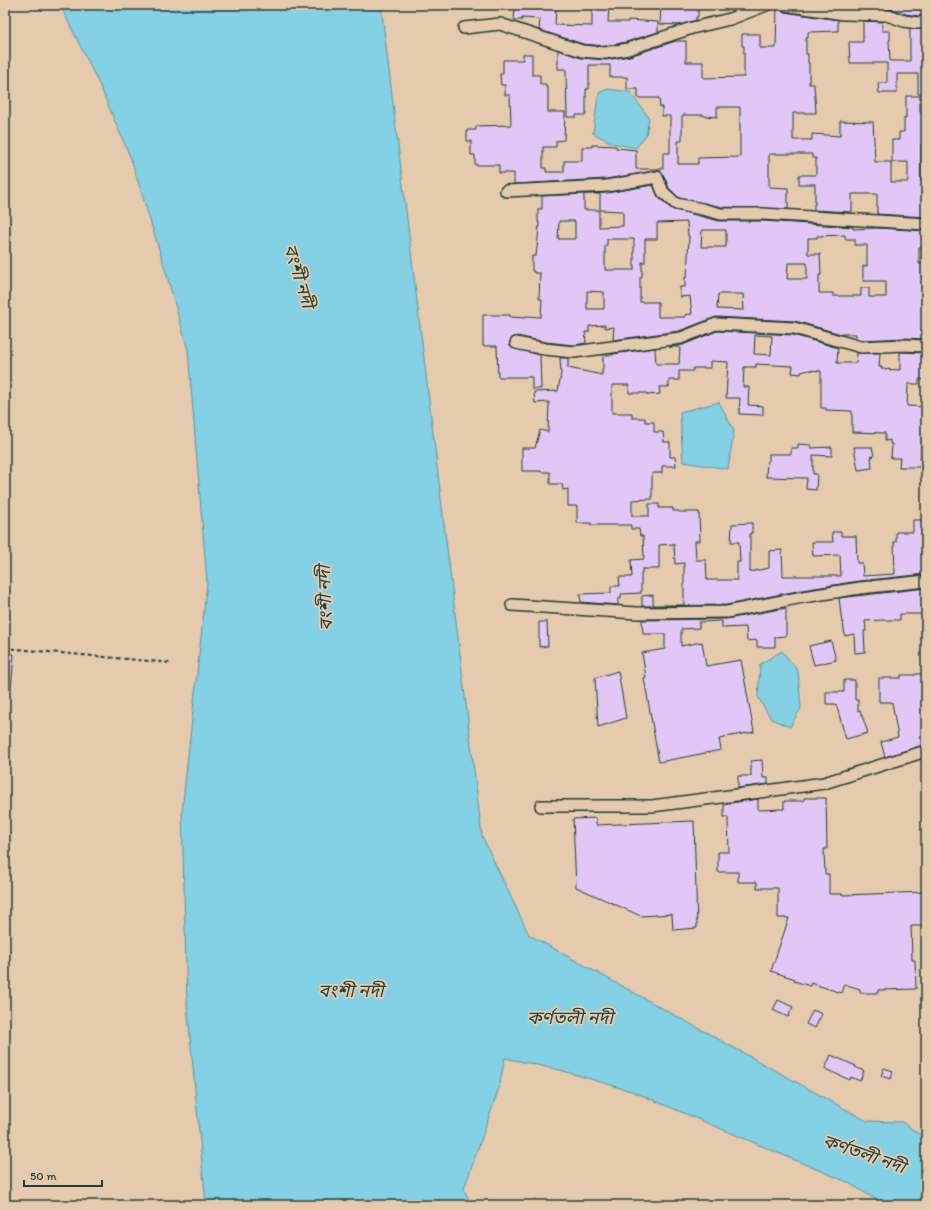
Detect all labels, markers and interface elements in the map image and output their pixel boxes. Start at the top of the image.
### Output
water label: বংশী নদী [279,242,320,313]
water label: বংশী নদী [313,562,337,631]
water label: বংশী নদী [318,980,387,1002]
water label: কর্ণতলী নদী [527,1007,616,1029]
water label: কর্ণতলী নদী [820,1130,911,1179]
scale bar [24,1162,102,1188]
text: 50 m [30,1169,56,1183]

